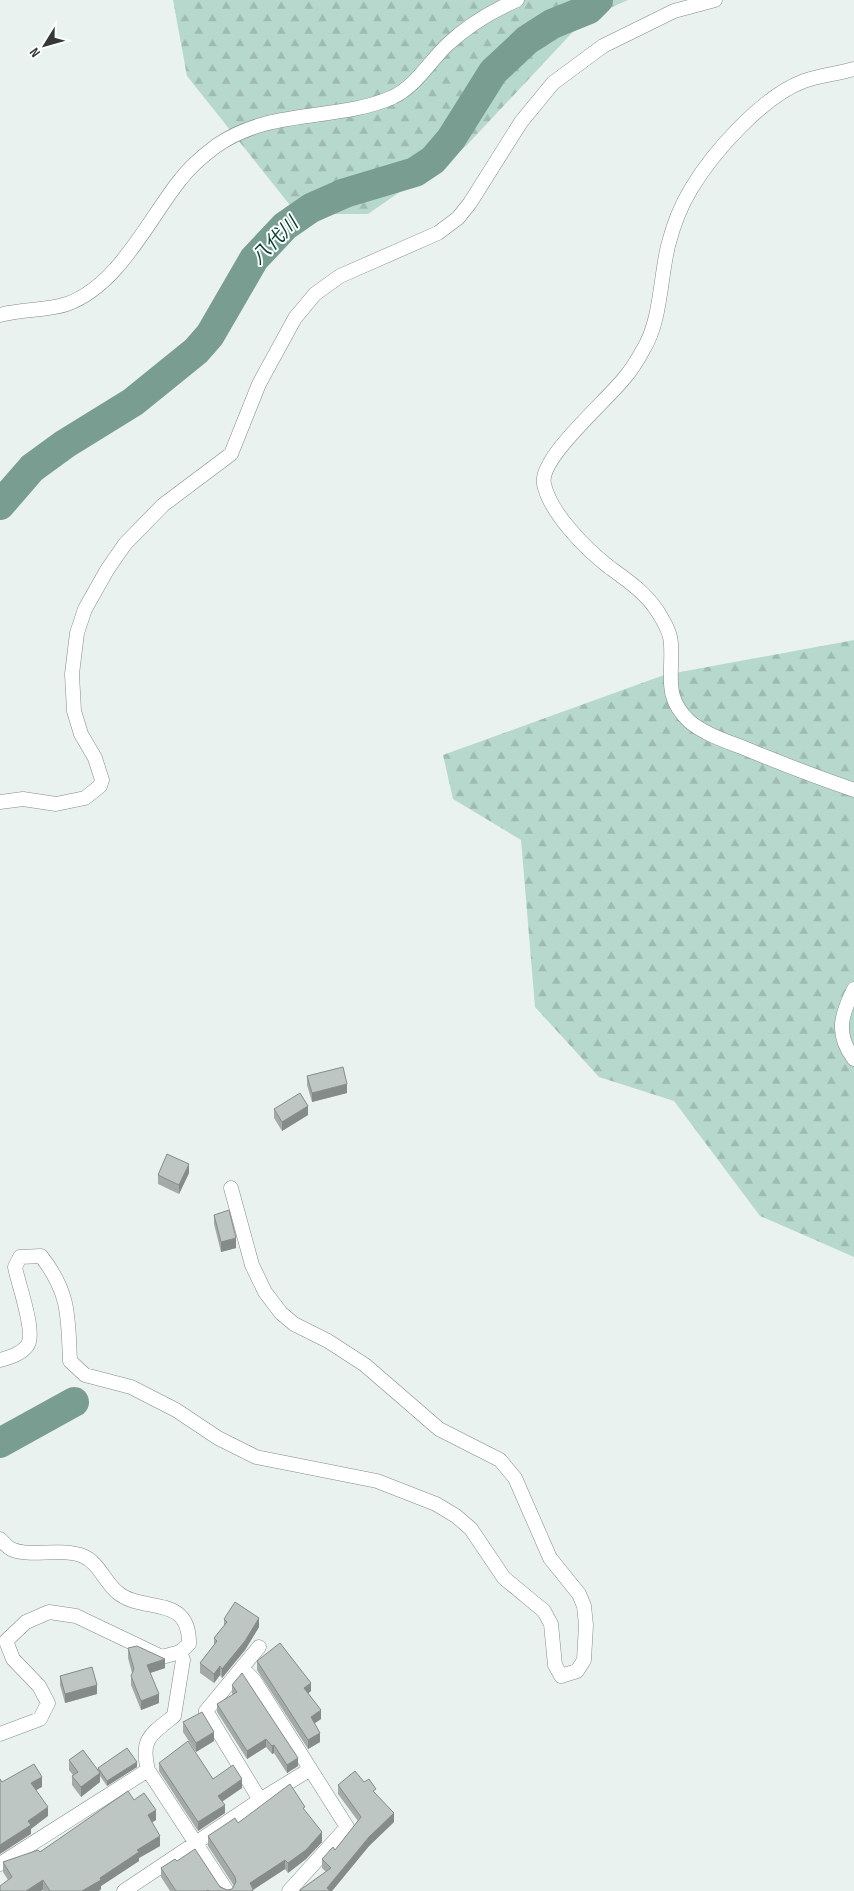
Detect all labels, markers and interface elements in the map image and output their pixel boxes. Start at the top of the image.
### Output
north arrow [20,20,70,70]
text: N [26,44,44,61]
water label: 八代川 [247,211,305,269]

